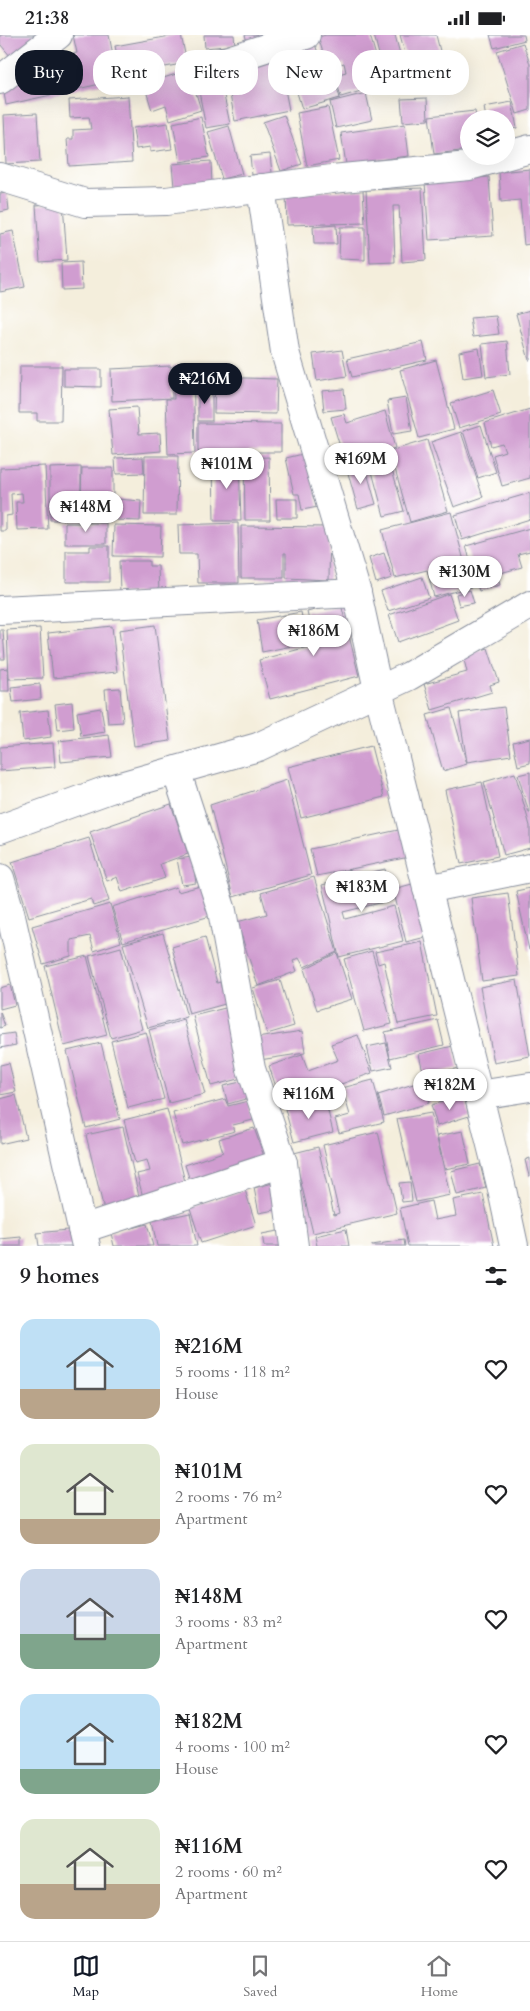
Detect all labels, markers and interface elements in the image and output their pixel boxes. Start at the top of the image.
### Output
text: 21:38 [25,5,69,31]
chip: Buy [15,50,83,95]
chip: Rent [93,50,165,95]
chip: Filters [175,50,258,95]
chip: New [268,50,342,95]
chip: Apartment [352,50,469,95]
map controls [460,110,515,165]
button: layers [460,110,515,165]
pin: ₦216M [170,363,240,405]
text: ₦216M [179,368,231,390]
pin: ₦169M [326,443,396,485]
pin: ₦101M [192,447,262,490]
text: ₦169M [335,448,387,470]
text: ₦101M [201,453,253,475]
pin: ₦148M [51,491,121,533]
text: ₦148M [60,496,112,518]
pin: ₦130M [430,555,500,598]
text: ₦130M [439,561,491,583]
pin: ₦186M [279,615,349,657]
text: ₦186M [288,620,340,642]
pin: ₦183M [327,871,397,913]
text: ₦183M [336,876,388,898]
pin: ₦182M [415,1069,485,1111]
text: ₦182M [424,1074,476,1096]
pin: ₦116M [274,1077,344,1120]
text: ₦116M [283,1083,335,1105]
text: 9 homes [20,1262,99,1291]
icon: filters [482,1262,510,1290]
text: ₦216M [175,1332,243,1361]
icon: home [60,1339,120,1399]
icon: heart [482,1355,510,1383]
text: 5 rooms · 118 m² [175,1361,290,1383]
text: House [175,1383,218,1405]
text: ₦101M [175,1457,243,1486]
icon: home [60,1464,120,1524]
icon: heart [482,1480,510,1508]
text: 2 rooms · 76 m² [175,1486,282,1508]
text: Apartment [175,1508,248,1530]
text: ₦148M [175,1582,243,1611]
icon: home [60,1589,120,1649]
icon: heart [482,1605,510,1633]
text: 3 rooms · 83 m² [175,1611,282,1633]
text: Apartment [175,1633,248,1655]
text: ₦182M [175,1707,243,1736]
icon: home [60,1714,120,1774]
icon: heart [482,1730,510,1758]
text: 4 rooms · 100 m² [175,1736,290,1758]
text: House [175,1758,218,1780]
text: ₦116M [175,1832,243,1861]
icon: home [60,1839,120,1899]
icon: heart [482,1855,510,1883]
text: 2 rooms · 60 m² [175,1861,282,1883]
text: Apartment [175,1883,248,1905]
tab: Map [72,1952,100,2001]
tab: Saved [243,1952,277,2001]
tab: Home [421,1952,458,2001]

